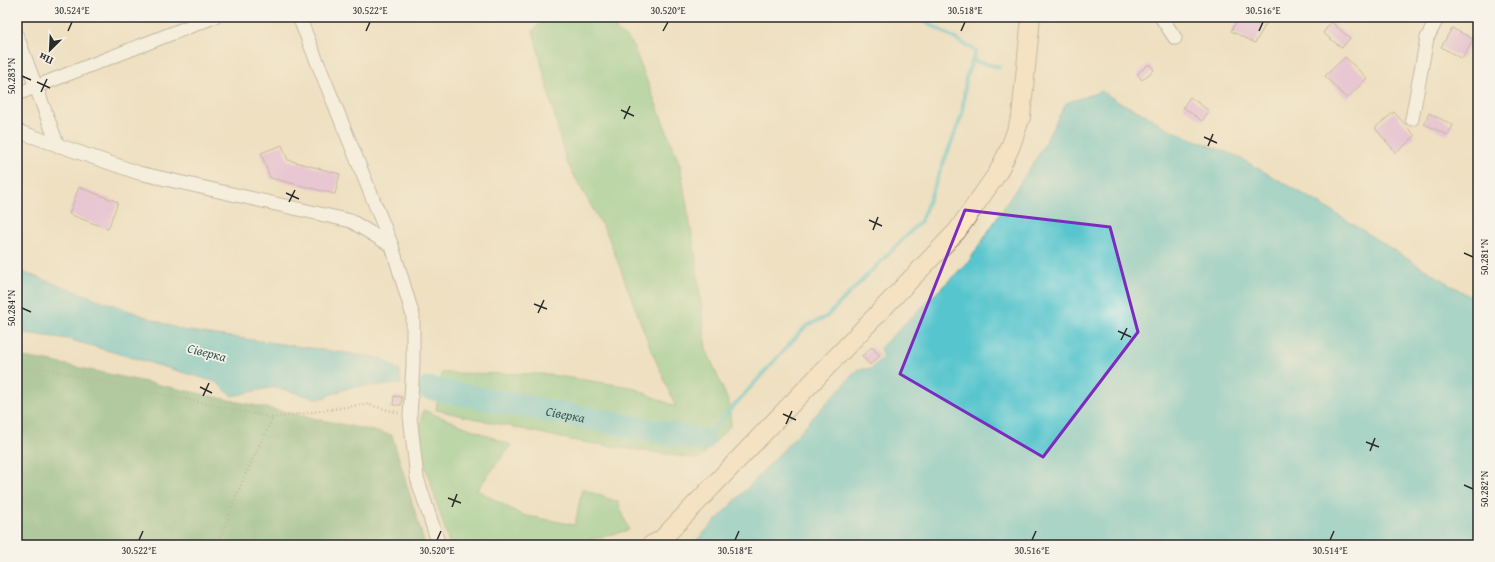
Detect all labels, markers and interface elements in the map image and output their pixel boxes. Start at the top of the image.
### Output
text: 30.524°E [54,3,90,18]
text: 30.522°E [352,3,388,18]
text: 30.520°E [650,3,686,18]
text: 30.518°E [947,3,983,18]
text: 30.516°E [1245,3,1281,18]
north arrow [30,30,70,70]
text: Пн [36,49,56,69]
text: 50.283°N [4,57,19,94]
text: 50.281°N [1477,238,1492,275]
text: 50.284°N [4,289,19,326]
water label: Сіверка [186,339,228,366]
water label: Сіверка [544,402,587,427]
text: 50.282°N [1477,470,1492,507]
text: 30.522°E [121,543,157,558]
text: 30.520°E [419,543,455,558]
text: 30.518°E [717,543,753,558]
text: 30.516°E [1014,543,1050,558]
text: 30.514°E [1312,543,1348,558]

